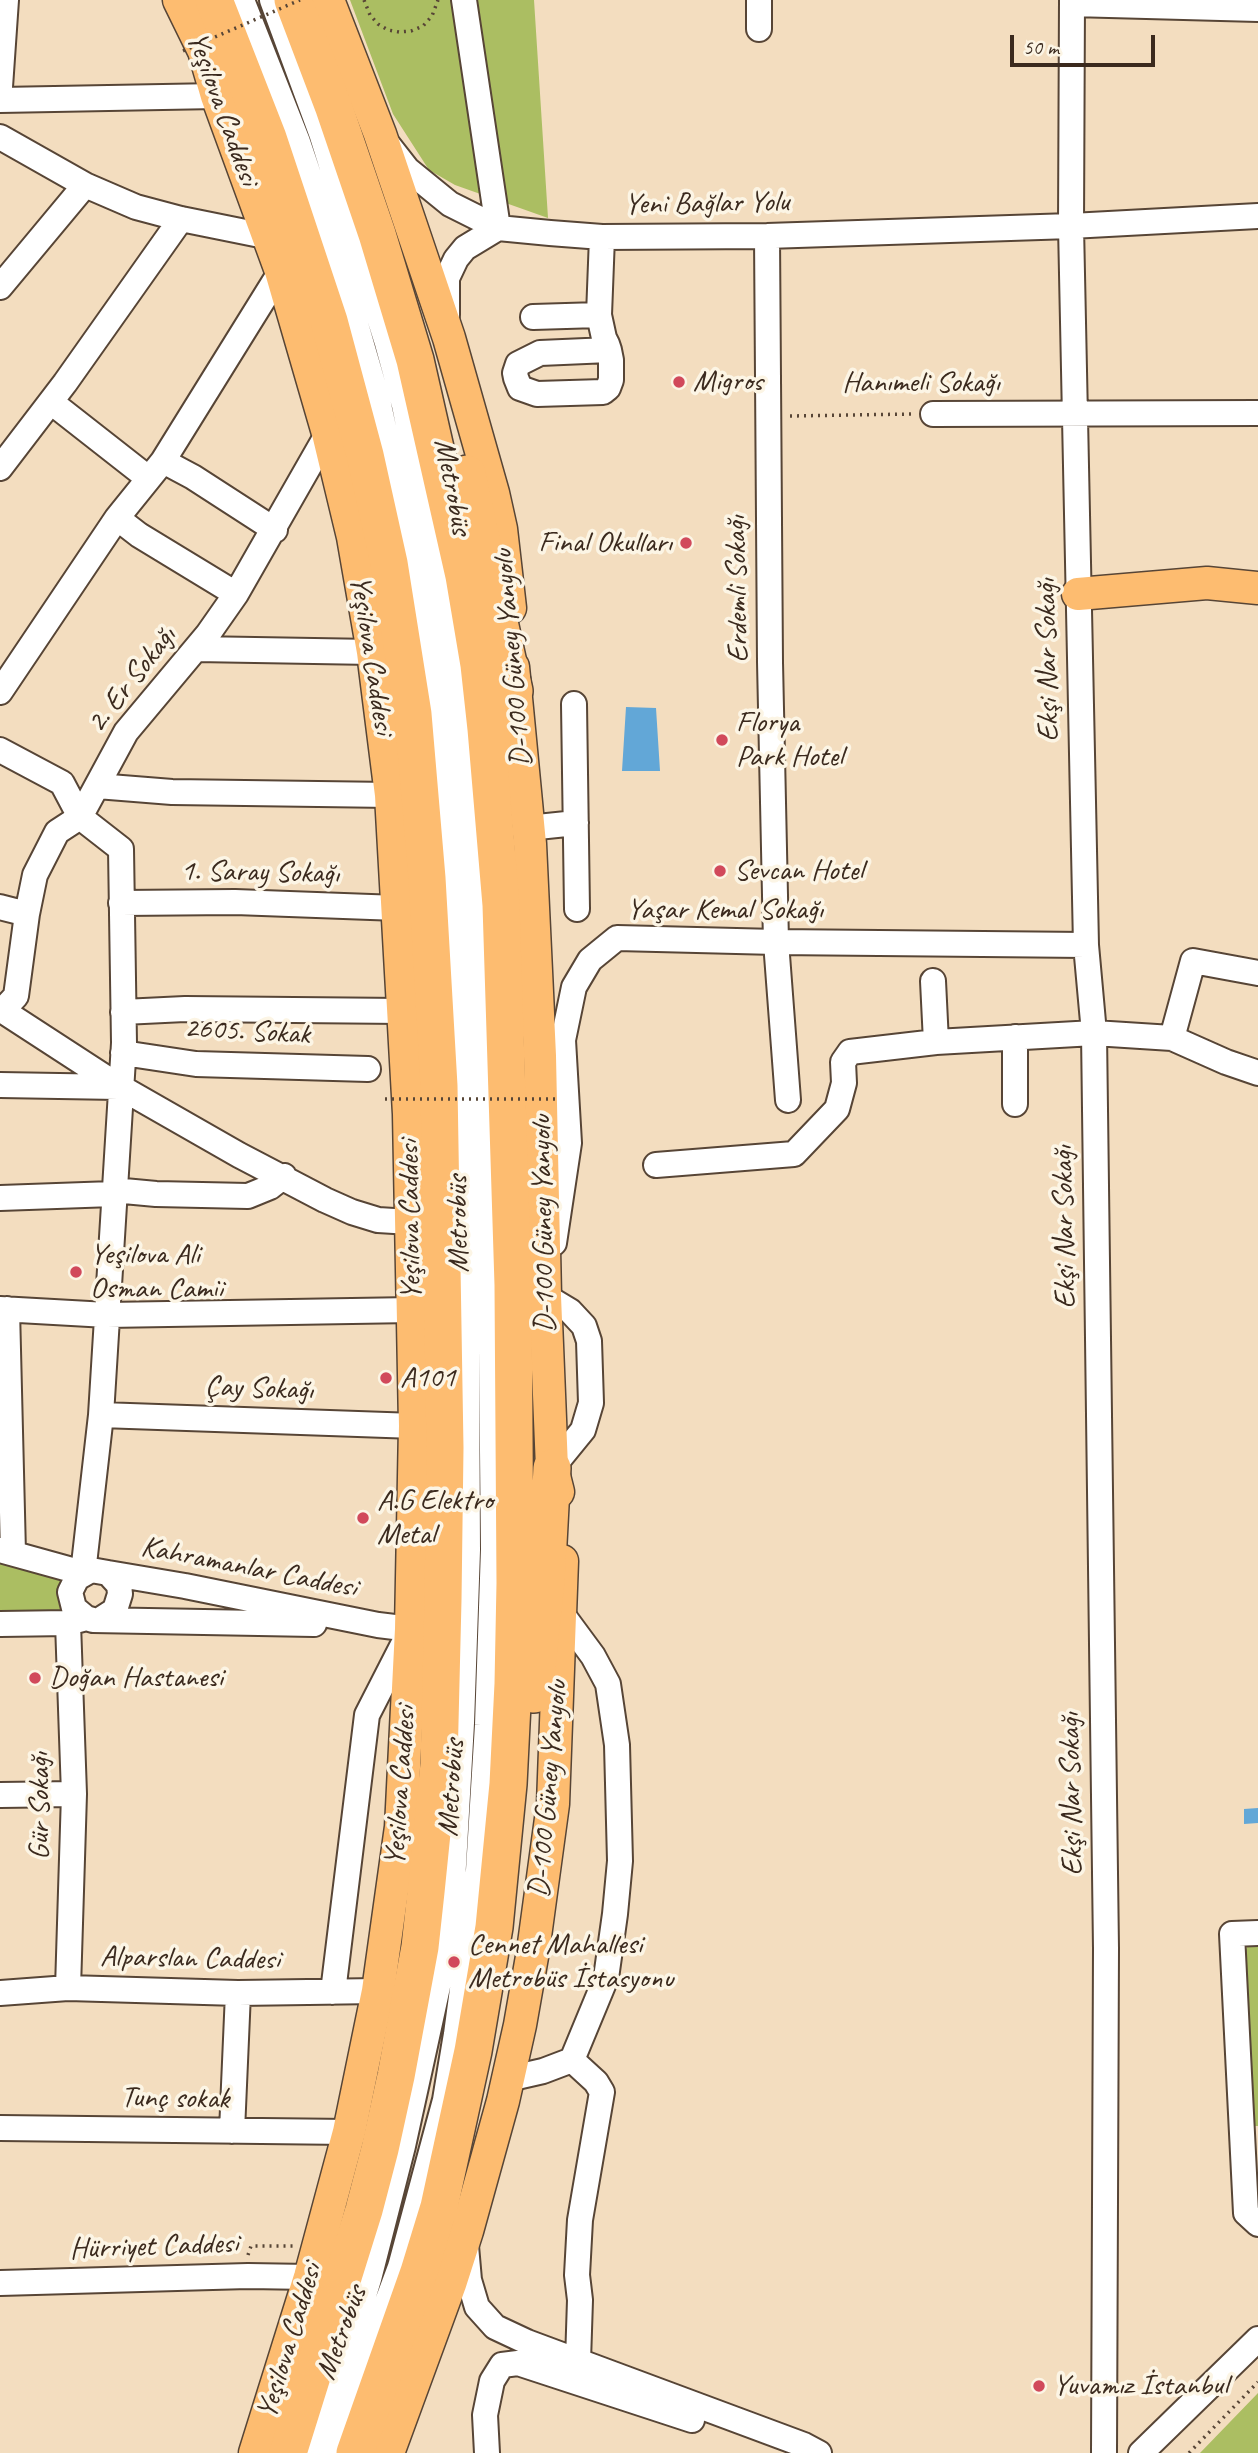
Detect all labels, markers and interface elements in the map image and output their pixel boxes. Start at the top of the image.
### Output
scale bar [1013,21,1158,65]
street label: Yeşilova Caddesi [178,27,266,191]
text: 50 m [1023,34,1059,60]
street label: Yeni Bağlar Yolu [624,185,790,223]
place label: Migros [693,364,763,400]
street label: Hanımeli Sokağı [842,365,1000,401]
marker: Migros [671,374,687,390]
street label: Metrobüs [425,436,479,538]
street label: Erdemli Sokağı [719,515,757,663]
place label: Final Okulları [539,525,672,561]
marker: Final Okulları [678,535,694,551]
street label: D-100 Güney Yanyolu [486,548,540,768]
street label: Yeşilova Caddesi [341,573,401,737]
street label: Ekşi Nar Sokağı [1029,578,1067,742]
street label: 2. Er Sokağı [79,620,185,740]
place label: Florya Park Hotel [736,705,843,776]
marker: Florya Park Hotel [714,732,730,748]
place label: Sevcan Hotel [734,853,863,889]
street label: 1. Saray Sokağı [180,854,340,892]
marker: Sevcan Hotel [712,863,728,879]
street label: Yaşar Kemal Sokağı [627,892,823,928]
street label: 2605. Sokak [183,1011,311,1053]
street label: D-100 Güney Yanyolu [524,1115,564,1333]
street label: Yeşilova Caddesi [392,1139,430,1301]
street label: Ekşi Nar Sokağı [1046,1145,1084,1309]
street label: Metrobüs [440,1175,478,1273]
place label: Yeşilova Ali Osman Camii [90,1237,223,1308]
marker: Yeşilova Ali Osman Camii [68,1264,84,1280]
place label: A101 [400,1360,456,1396]
street label: Çay Sokağı [204,1369,314,1409]
marker: A101 [378,1370,394,1386]
place label: A.G Elektro Metal [377,1483,493,1554]
marker: A.G Elektro Metal [355,1510,371,1526]
street label: Kahramanlar Caddesi [138,1529,360,1607]
place label: Doğan Hastanesi [49,1660,223,1696]
marker: Doğan Hastanesi [27,1670,43,1686]
street label: D-100 Güney Yanyolu [522,1679,576,1899]
street label: Yeşilova Caddesi [377,1705,425,1867]
street label: Ekşi Nar Sokağı [1053,1712,1091,1876]
street label: Metrobüs [431,1738,473,1838]
street label: Gür Sokağı [22,1752,58,1860]
place label: Cennet Mahallesi Metrobüs İstasyonu [468,1927,673,1997]
street label: Alparslan Caddesi [100,1939,280,1979]
marker: Cennet Mahallesi Metrobüs İstasyonu [446,1954,462,1970]
street label: Tunç sokak [121,2080,229,2118]
street label: Hürriyet Caddesi [69,2226,239,2268]
street label: Yeşilova Caddesi [249,2259,331,2423]
street label: Metrobüs [308,2281,376,2385]
place label: Yuvamız İstanbul [1053,2368,1228,2404]
marker: Yuvamız İstanbul [1031,2378,1047,2394]

